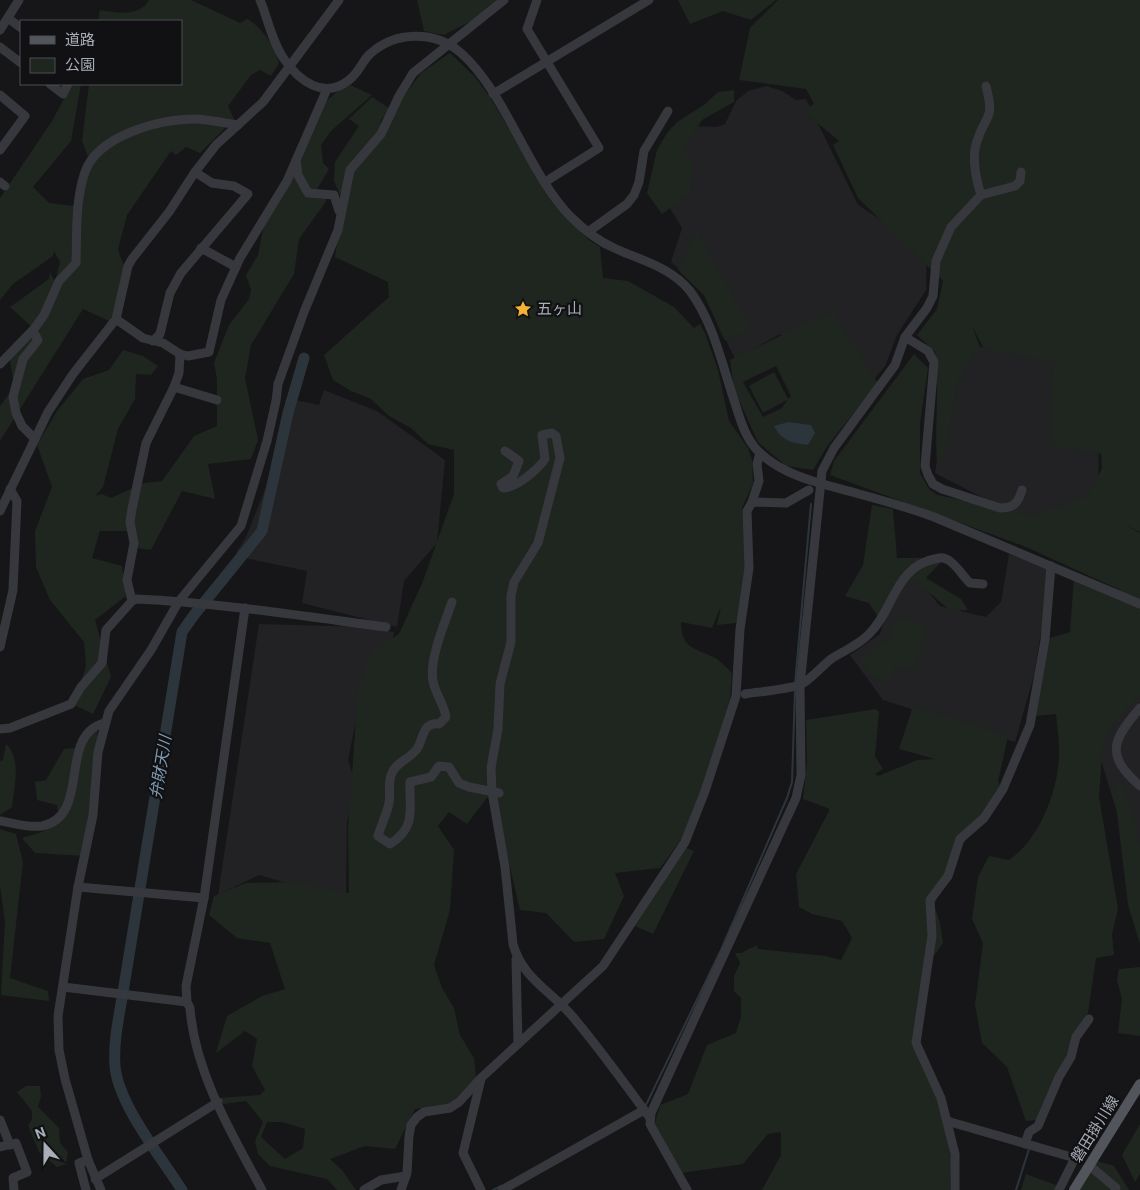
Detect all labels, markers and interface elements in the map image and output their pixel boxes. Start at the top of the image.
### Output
legend [20,20,182,85]
text: 道路 [65,31,95,49]
text: 公園 [65,56,95,74]
place icon: 五ヶ山 [513,299,533,319]
place label: 五ヶ山 [537,300,582,318]
water label: 弁財天川 [146,732,175,800]
street label: 磐田掛川線 [1067,1092,1123,1166]
north arrow [20,1120,70,1170]
text: N [33,1124,48,1142]

